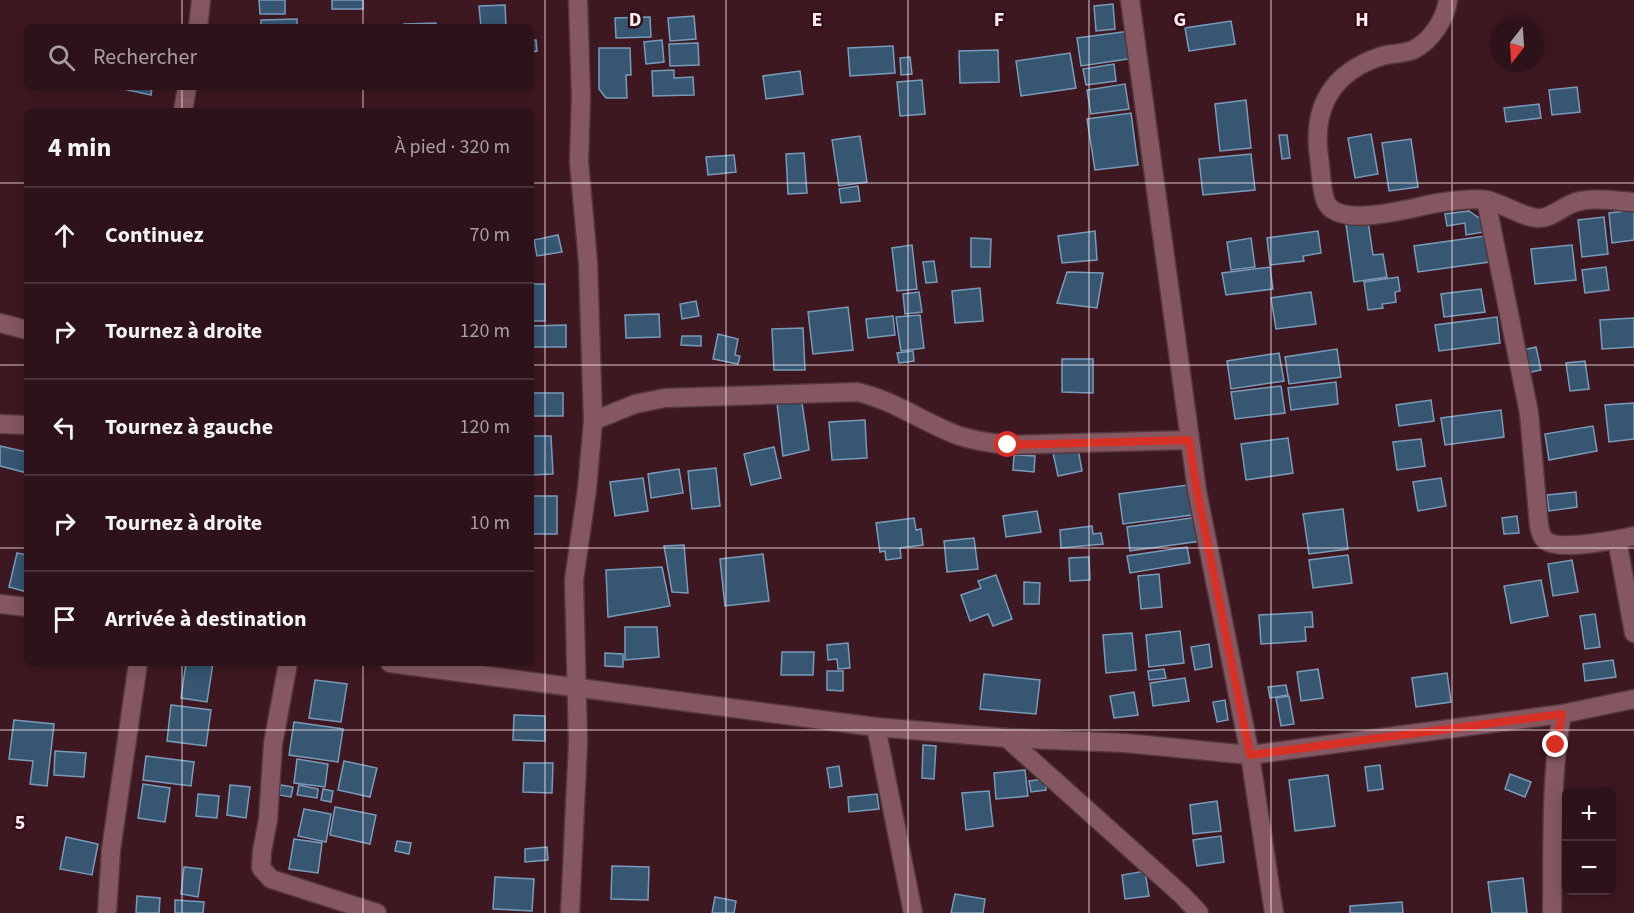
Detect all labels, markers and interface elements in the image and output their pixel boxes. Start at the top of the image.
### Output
text: D [629,6,641,34]
text: E [812,6,822,34]
text: F [994,6,1004,34]
text: G [1174,6,1186,34]
text: H [1355,6,1369,34]
north arrow [1490,18,1544,72]
search box [24,24,534,90]
icon: search [45,41,78,74]
text: Rechercher [93,41,197,73]
text: 4 min [48,129,111,166]
text: À pied · 320 m [395,133,510,161]
icon: ahead [48,219,81,252]
text: Continuez [105,219,204,251]
text: 70 m [470,221,510,249]
icon: right [48,315,81,348]
text: Tournez à droite [105,315,262,347]
text: 120 m [460,317,510,345]
icon: left [48,411,81,444]
text: Tournez à gauche [105,411,273,443]
text: 120 m [460,413,510,441]
route start [994,431,1020,457]
icon: right [48,507,81,540]
text: Tournez à droite [105,507,262,539]
text: 10 m [470,509,510,537]
icon: arrive [48,603,81,636]
text: Arrivée à destination [105,603,307,635]
route end [1542,731,1568,757]
map controls [1562,787,1616,895]
button: + [1562,787,1616,841]
text: 5 [15,809,25,837]
button: − [1562,841,1616,895]

